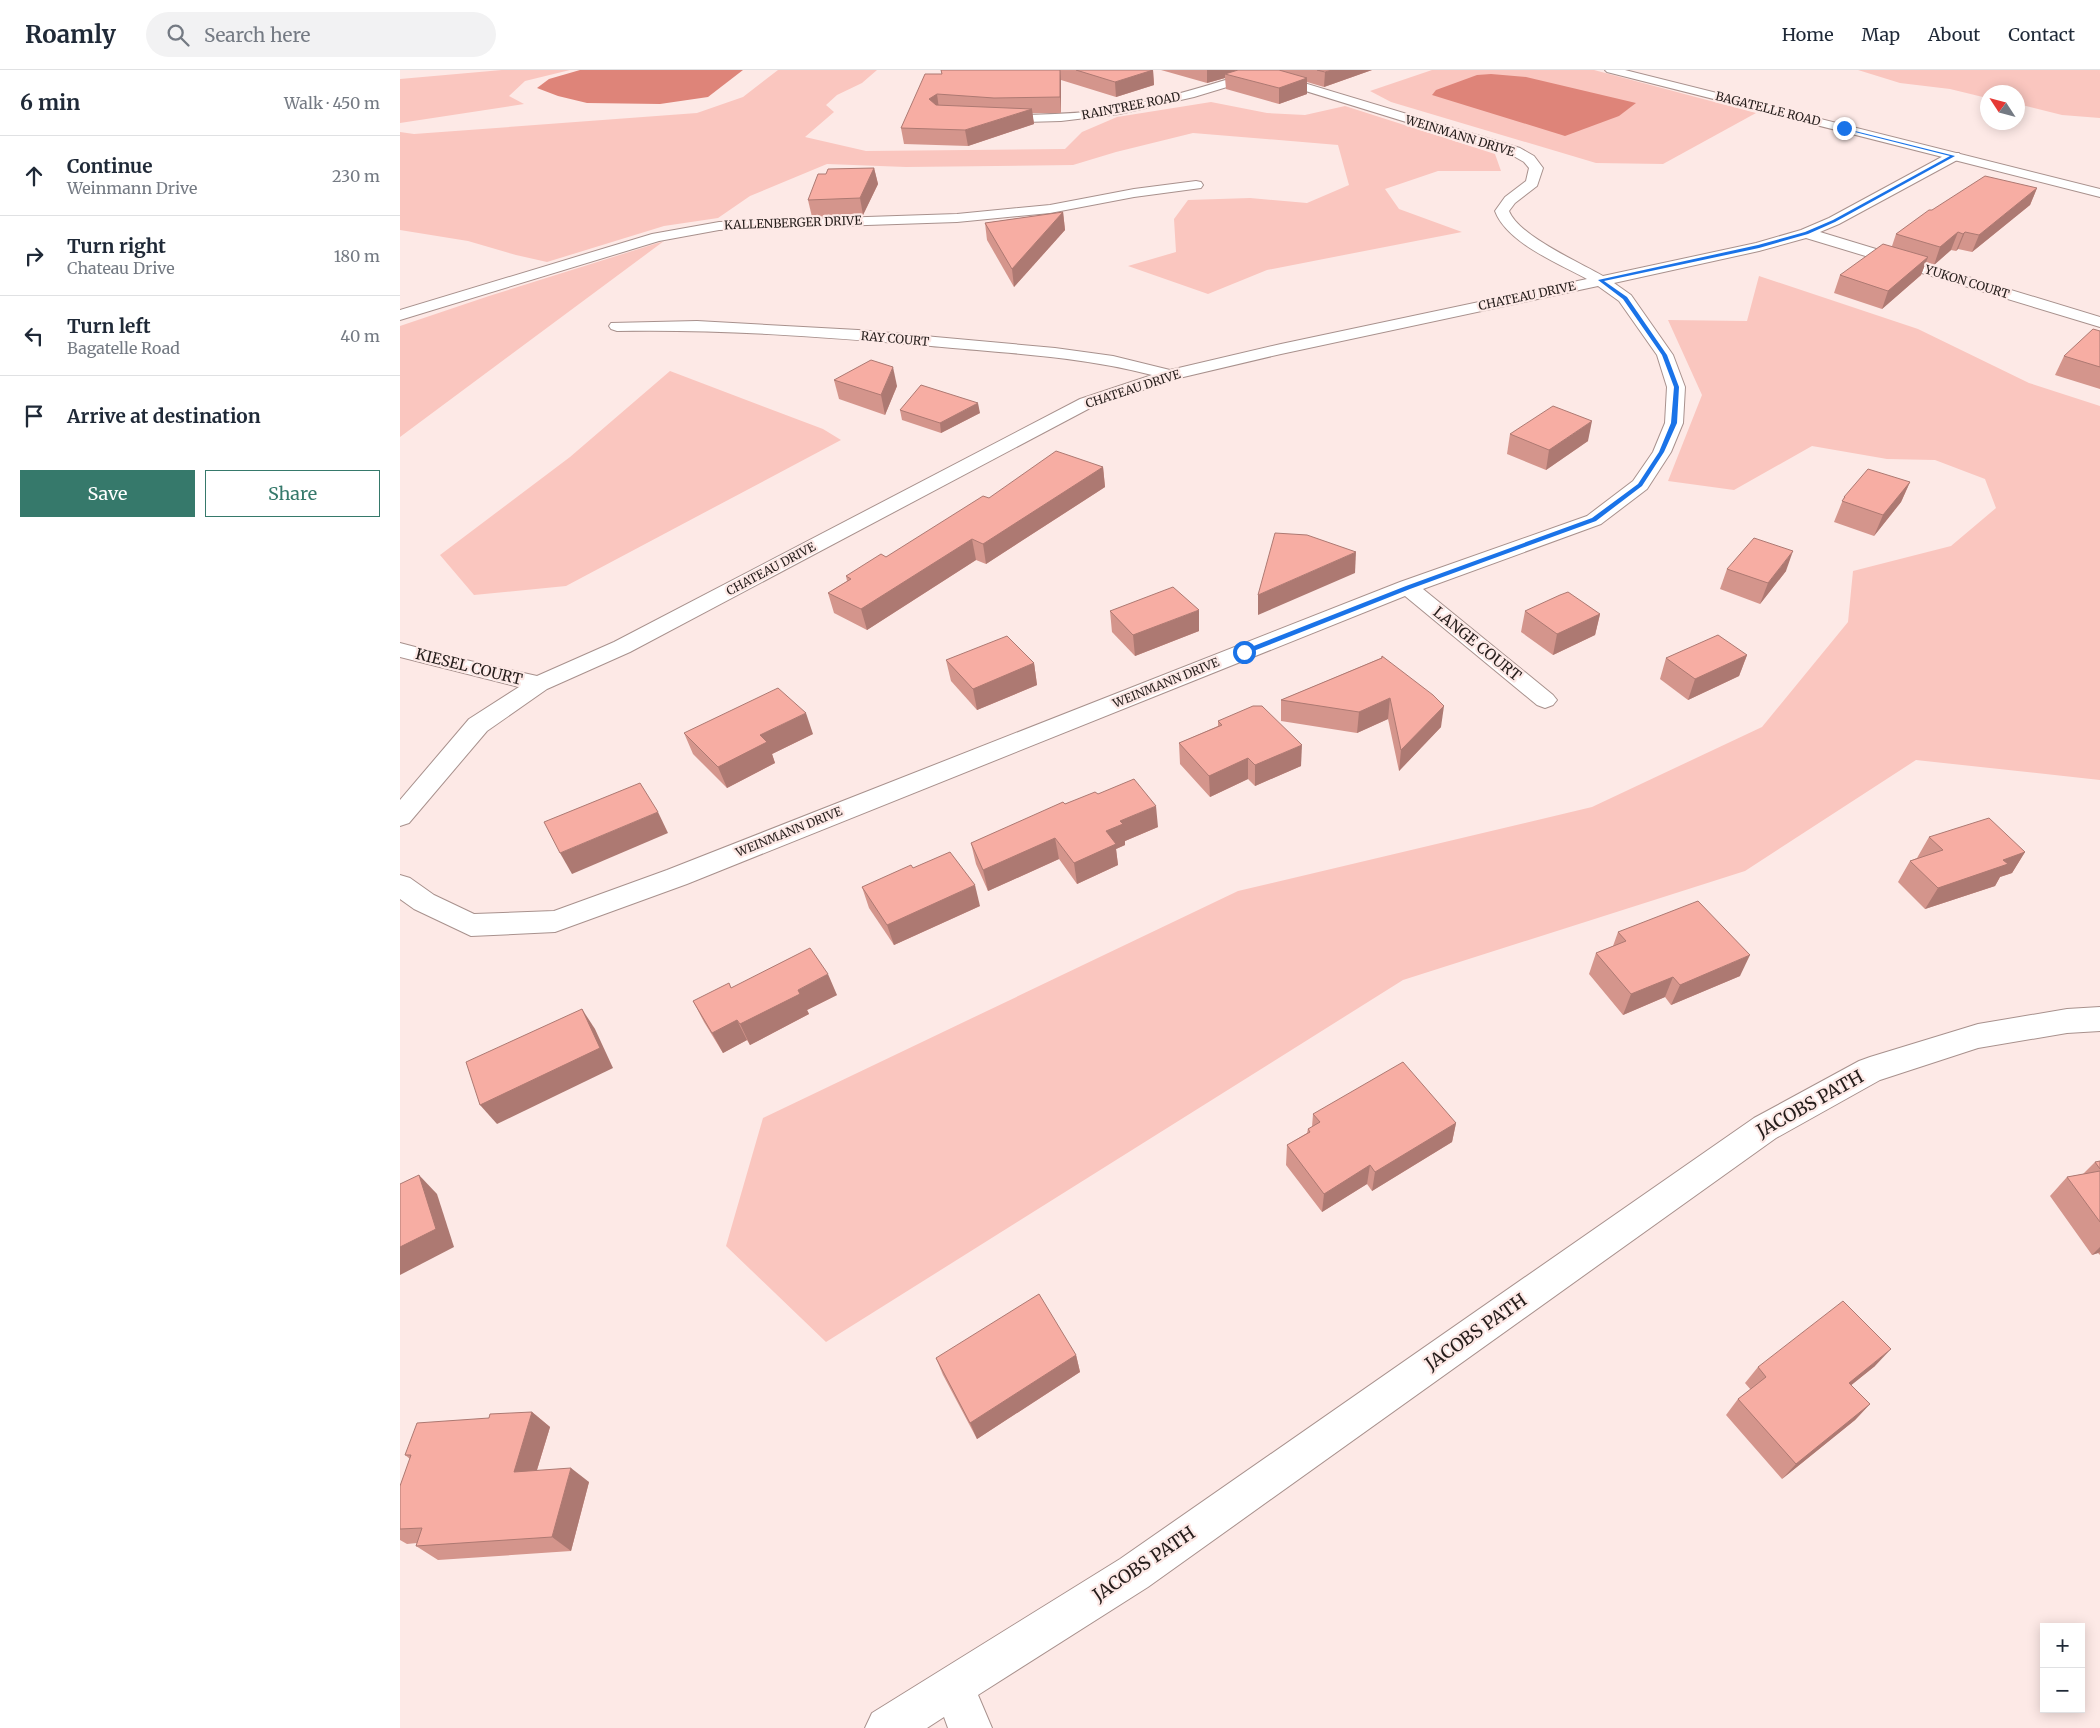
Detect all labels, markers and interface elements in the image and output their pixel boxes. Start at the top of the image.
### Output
search box [146,12,496,57]
text: Roamly [25,19,116,50]
icon: search [164,21,192,49]
text: Search here [204,23,310,47]
text: Home [1782,23,1834,46]
text: Map [1862,23,1900,46]
text: About [1928,23,1980,46]
text: Contact [2008,23,2075,46]
north arrow [1980,85,2025,130]
street label: BAGATELLE ROAD [1714,88,1822,129]
text: 6 min [20,89,80,116]
street label: RAINTREE ROAD [1080,89,1181,122]
text: Walk · 450 m [284,93,380,113]
street label: WEINMANN DRIVE [1403,111,1517,159]
route end [1833,117,1856,140]
text: Continue [67,154,153,178]
icon: ahead [20,162,48,190]
text: 230 m [332,166,380,186]
text: Weinmann Drive [67,178,197,198]
street label: KALLENBERGER DRIVE [724,213,863,232]
text: Turn right [67,234,166,258]
icon: right [20,242,48,270]
text: 180 m [334,246,380,266]
text: Chateau Drive [67,258,175,278]
street label: YUKON COURT [1922,261,2012,302]
street label: CHATEAU DRIVE [1477,278,1577,313]
text: Turn left [67,314,151,338]
icon: left [20,322,48,350]
text: 40 m [340,326,380,346]
street label: RAY COURT [860,328,931,349]
text: Bagatelle Road [67,338,180,358]
street label: CHATEAU DRIVE [1084,366,1183,411]
icon: arrive [20,402,48,430]
text: Arrive at destination [67,404,261,428]
button: Save [20,470,195,517]
button: Share [205,470,380,517]
street label: CHATEAU DRIVE [724,539,818,598]
street label: LANGE COURT [1429,602,1526,685]
route start [1233,641,1256,664]
street label: KIESEL COURT [414,644,525,689]
street label: WEINMANN DRIVE [1109,654,1222,711]
street label: WEINMANN DRIVE [732,803,845,860]
street label: JACOBS PATH [1751,1065,1867,1143]
street label: JACOBS PATH [1420,1288,1531,1376]
street label: JACOBS PATH [1087,1521,1199,1607]
map controls [2040,1623,2085,1713]
button: + [2040,1623,2085,1668]
button: − [2040,1668,2085,1713]

